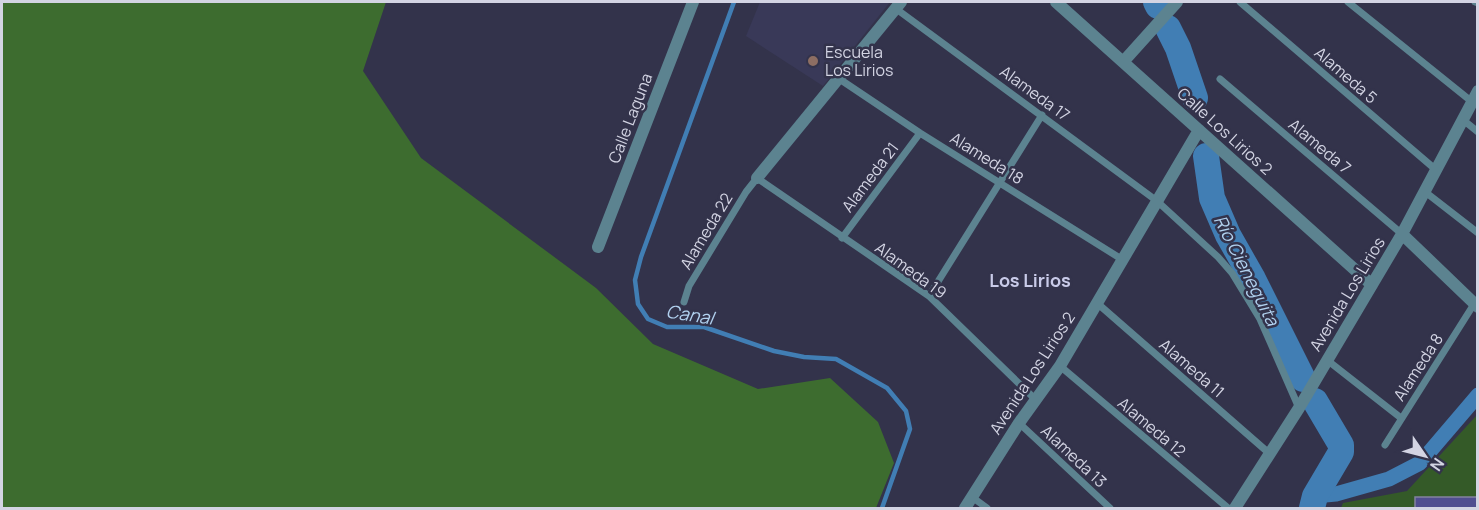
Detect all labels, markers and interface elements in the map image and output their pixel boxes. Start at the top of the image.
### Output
place label: Escuela Los Lirios [825,41,893,81]
street label: Alameda 5 [1310,42,1382,108]
marker: Escuela Los Lirios [806,54,820,68]
street label: Alameda 17 [996,60,1074,126]
street label: Calle Laguna [603,70,657,166]
street label: Calle Los Lirios 2 [1173,82,1277,180]
street label: Alameda 7 [1284,113,1356,179]
street label: Alameda 18 [946,127,1028,189]
street label: Alameda 21 [836,137,904,217]
street label: Alameda 22 [675,189,737,273]
water label: Río Cieneguita [1209,211,1286,330]
street label: Avenida Los Lirios [1304,233,1390,355]
street label: Alameda 19 [871,237,951,303]
district label: Los Lirios [989,268,1071,292]
water label: Canal [665,298,718,330]
street label: Avenida Los Lirios 2 [984,308,1080,438]
street label: Alameda 8 [1388,329,1448,405]
street label: Alameda 11 [1155,334,1229,402]
street label: Alameda 12 [1113,392,1191,462]
street label: Alameda 13 [1036,420,1112,492]
north arrow [1395,426,1455,486]
text: N [1425,454,1450,476]

